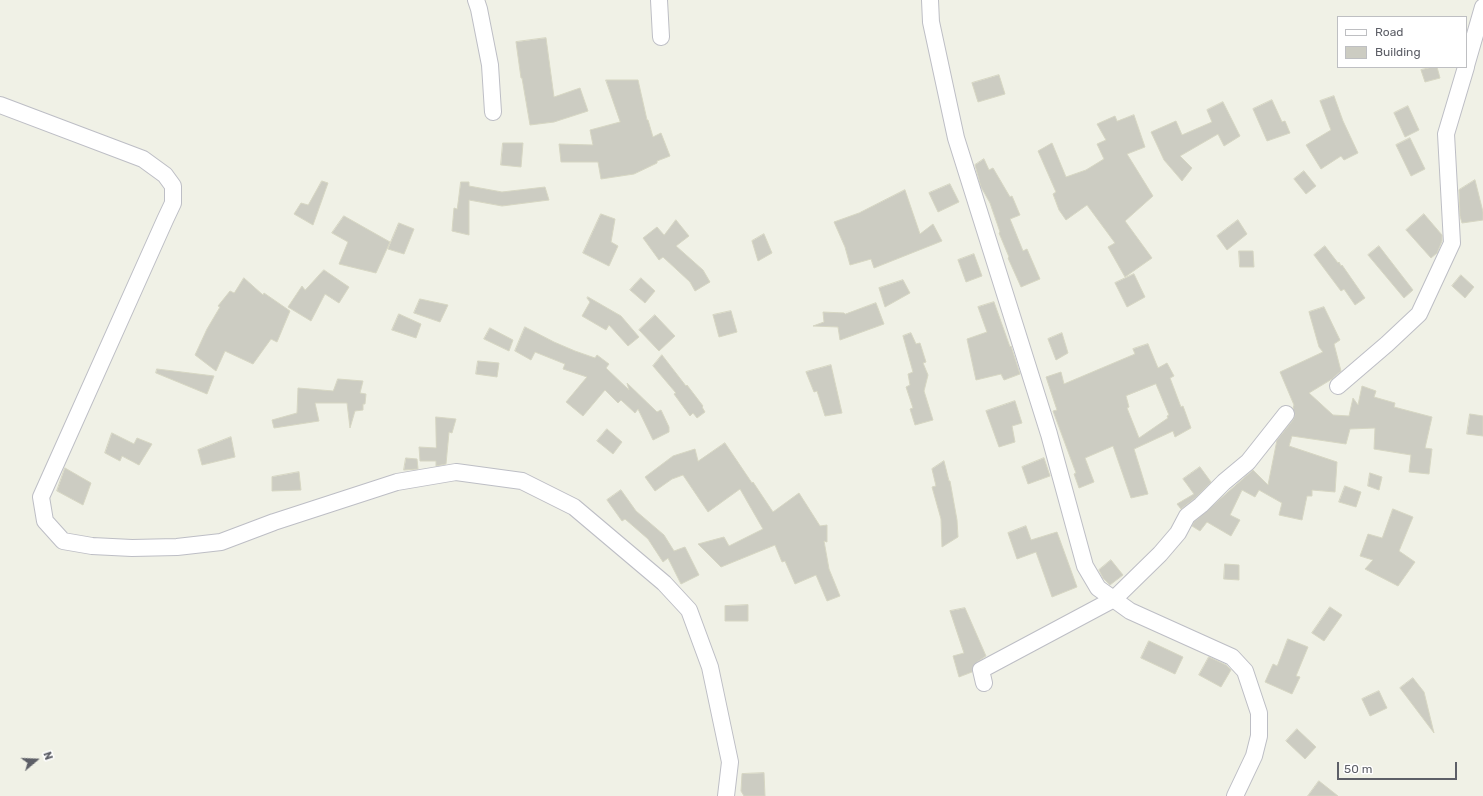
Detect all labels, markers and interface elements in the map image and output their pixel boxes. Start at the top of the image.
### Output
legend [1337,16,1467,68]
text: Road [1375,25,1403,39]
text: Building [1375,45,1421,59]
north arrow [16,740,56,780]
text: N [40,750,55,762]
scale bar [1339,754,1459,780]
text: 50 m [1344,762,1372,776]

